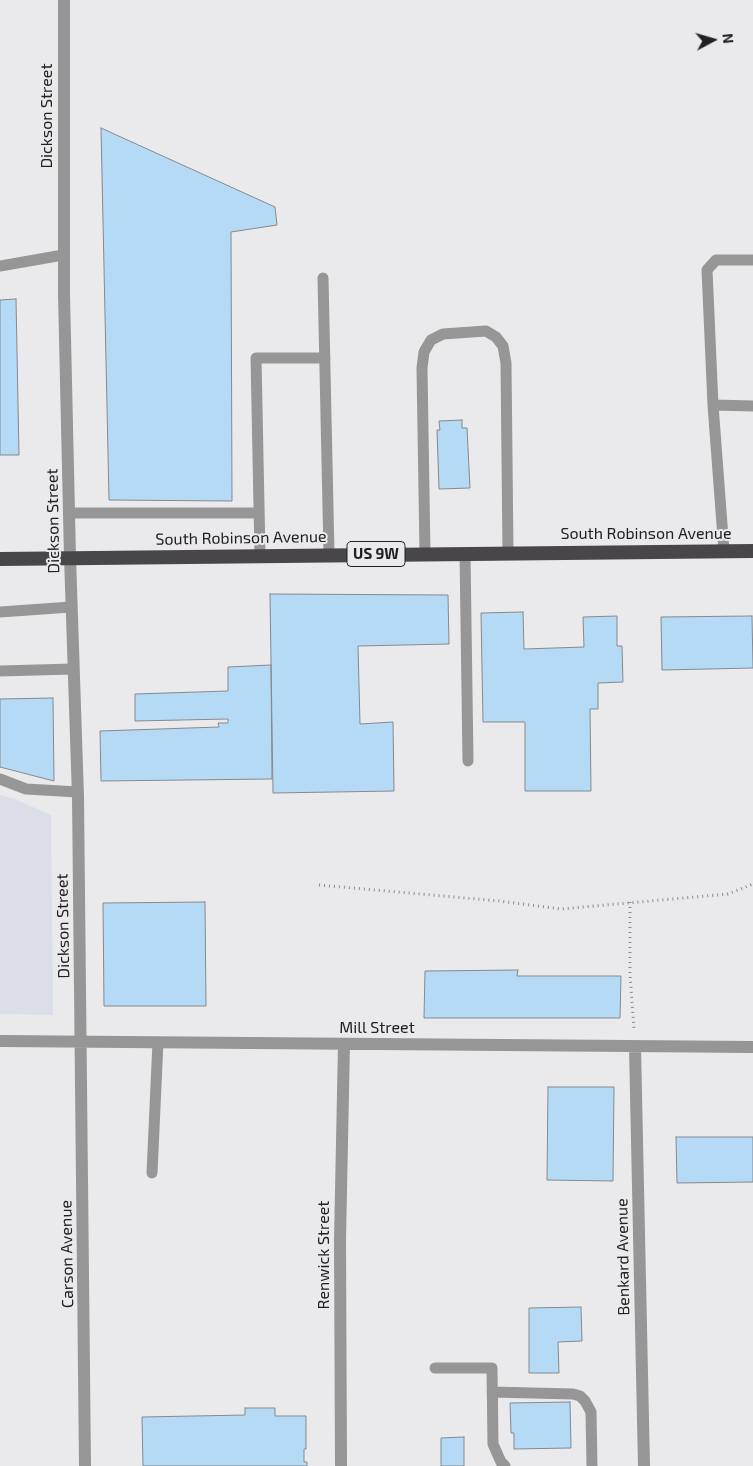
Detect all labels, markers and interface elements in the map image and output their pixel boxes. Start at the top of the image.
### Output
north arrow [688,15,738,65]
text: N [719,32,737,44]
street label: Dickson Street [37,63,57,169]
street label: Dickson Street [42,468,64,574]
street label: South Robinson Avenue [560,524,732,544]
street label: South Robinson Avenue [155,527,327,549]
road number: US 9W [347,542,405,566]
street label: Dickson Street [52,873,74,979]
street label: Mill Street [339,1018,415,1038]
street label: Benkard Avenue [612,1198,634,1316]
street label: Carson Avenue [56,1200,78,1308]
street label: Renwick Street [314,1201,334,1309]

